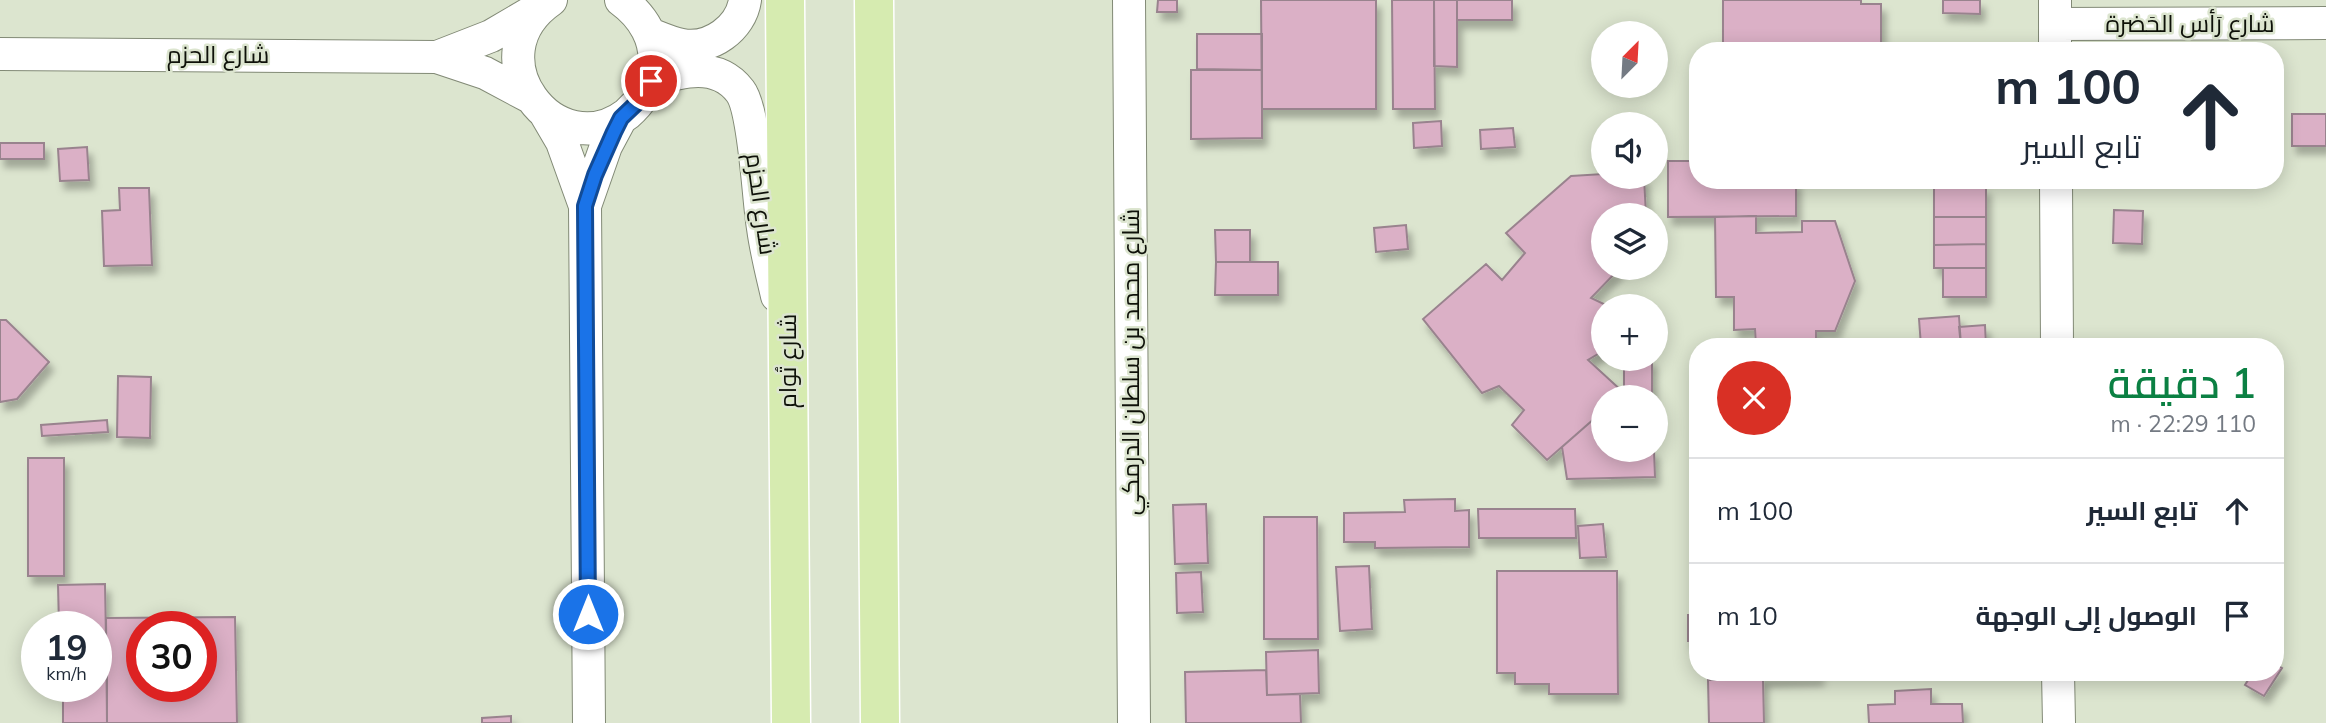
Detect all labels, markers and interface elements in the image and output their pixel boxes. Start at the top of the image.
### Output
street label: شارع رَأس الحَضرة [2105,8,2275,40]
north arrow [1591,21,1668,98]
map controls [1591,21,1668,462]
street label: شارع الحزم [167,39,269,71]
pin [621,51,681,111]
text: 100 m [1995,55,2141,116]
icon: arrive [632,62,670,100]
icon: ahead [2165,70,2256,161]
button: sound [1591,112,1668,189]
text: تابع السير [2022,126,2141,166]
street label: شارع الحزم [738,151,784,257]
button: layers [1591,203,1668,280]
street label: شارع محمد بن سلطان الدرمكي [1115,209,1150,515]
button: + [1591,294,1668,371]
street label: شارع تُوام [772,314,804,408]
text: 1 دقيقة [2108,356,2256,409]
button: close [1717,361,1791,435]
button: − [1591,385,1668,462]
text: 110 m · 22:29 [2111,409,2256,438]
icon: ahead [2218,492,2256,530]
text: 100 m [1717,494,1793,527]
text: تابع السير [2086,494,2197,527]
position arrow [551,577,625,651]
icon: arrive [2218,597,2256,635]
text: 10 m [1717,599,1778,632]
text: الوصول إلى الوجهة [1976,599,2197,632]
speed limit sign: 30 [126,611,217,702]
text: 19 [45,625,88,669]
text: km/h [46,662,87,685]

